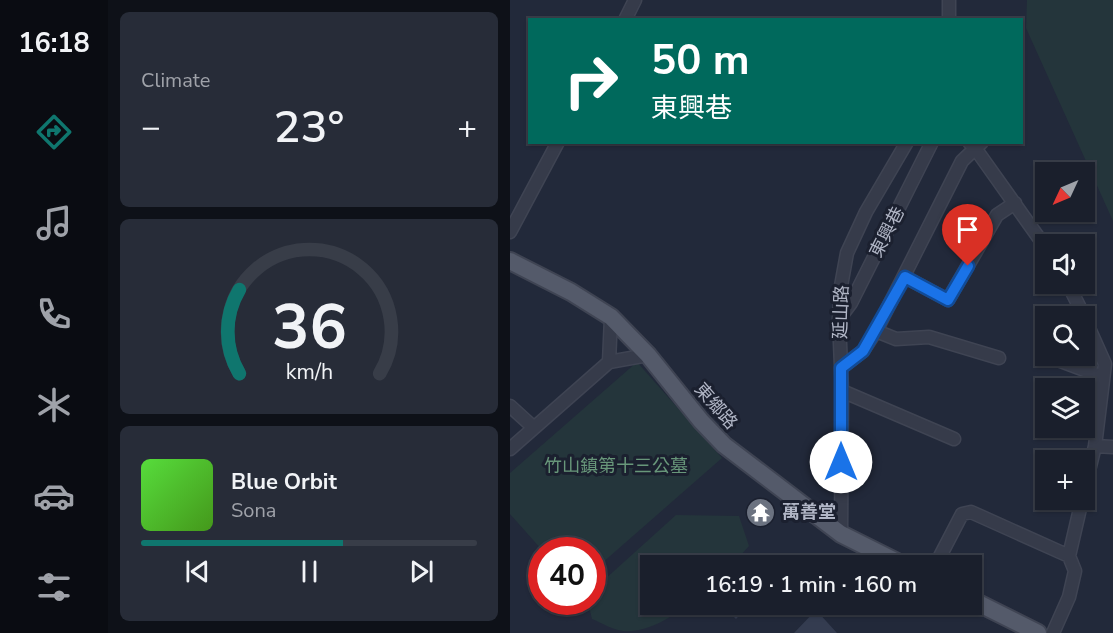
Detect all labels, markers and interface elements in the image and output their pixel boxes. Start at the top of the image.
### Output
text: 16:18 [18,25,90,62]
text: 50 m [651,32,750,89]
icon: right [552,42,630,120]
text: Climate [141,67,210,94]
text: 東興巷 [651,90,732,127]
text: 23° [274,97,344,158]
text: − [141,105,161,150]
text: + [457,105,477,150]
icon: directions [33,111,75,153]
north arrow [1035,162,1095,222]
map controls [1035,162,1095,510]
icon: music [33,202,75,244]
street label: 東興巷 [864,202,910,262]
pin [942,204,993,266]
icon: arrive [951,213,984,246]
button: sound [1035,234,1095,294]
text: 36 [272,285,346,370]
street label: 延山路 [828,285,854,339]
icon: phone [33,293,75,335]
button: search [1035,306,1095,366]
text: km/h [285,357,333,387]
street label: 東鄉路 [689,378,743,434]
button: layers [1035,378,1095,438]
icon: climate [33,384,75,426]
position arrow [809,430,873,494]
button: + [1035,450,1095,510]
park label: 竹山鎮第十三公墓 [544,454,688,478]
text: Blue Orbit [231,467,337,497]
icon: car [33,475,75,517]
temple icon: 萬善堂 [745,496,777,528]
text: Sona [231,497,276,524]
place label: 萬善堂 [782,500,836,524]
speed limit sign: 40 [528,537,606,615]
icon: previous [181,555,214,588]
icon: pause [293,555,326,588]
icon: next [405,555,438,588]
icon: filters [33,566,75,608]
text: 16:19 · 1 min · 160 m [705,570,917,600]

